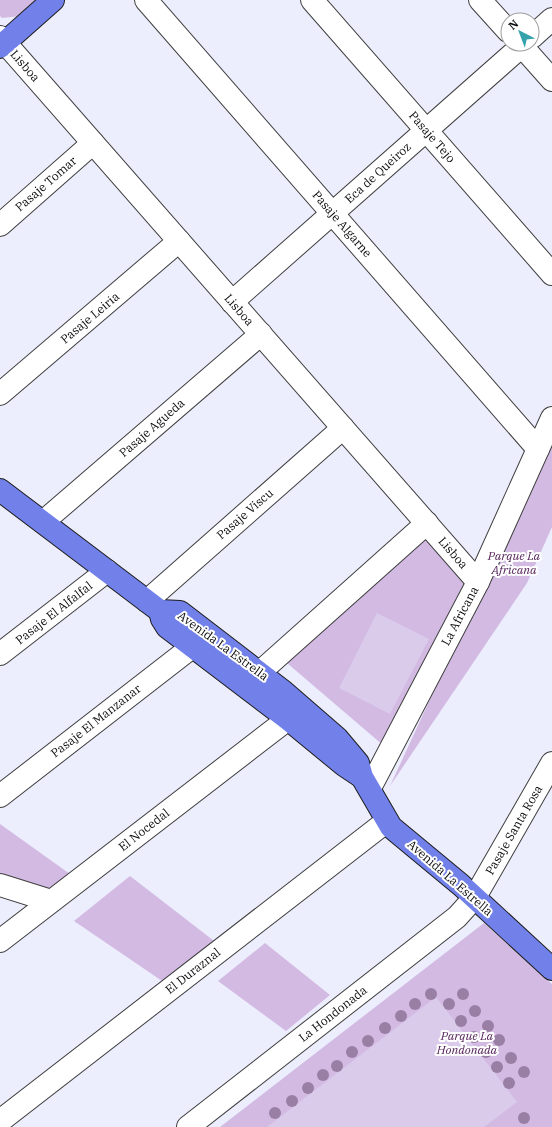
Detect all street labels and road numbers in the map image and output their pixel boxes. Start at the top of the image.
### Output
street label: Lisboa [7,47,44,85]
street label: Pasaje Tejo [406,108,459,166]
street label: Eca de Queiroz [341,139,414,206]
street label: Pasaje Tomar [12,152,80,214]
street label: Pasaje Algarne [309,187,375,260]
street label: Pasaje Leiria [57,288,122,347]
street label: Lisboa [221,291,258,329]
street label: Pasaje Agueda [116,395,188,460]
street label: Pasaje Viscu [213,485,276,542]
street label: Lisboa [435,534,472,572]
street label: Pasaje El Alfalfal [12,578,95,647]
street label: La Africana [438,583,482,648]
street label: Avenida La Estrella [175,608,272,684]
street label: Pasaje El Manzanar [48,680,144,760]
street label: Pasaje Santa Rosa [482,782,546,877]
street label: El Nocedal [115,805,172,854]
street label: Avenida La Estrella [404,836,496,919]
street label: El Duraznal [162,944,224,997]
street label: La Hondonada [296,982,370,1045]

